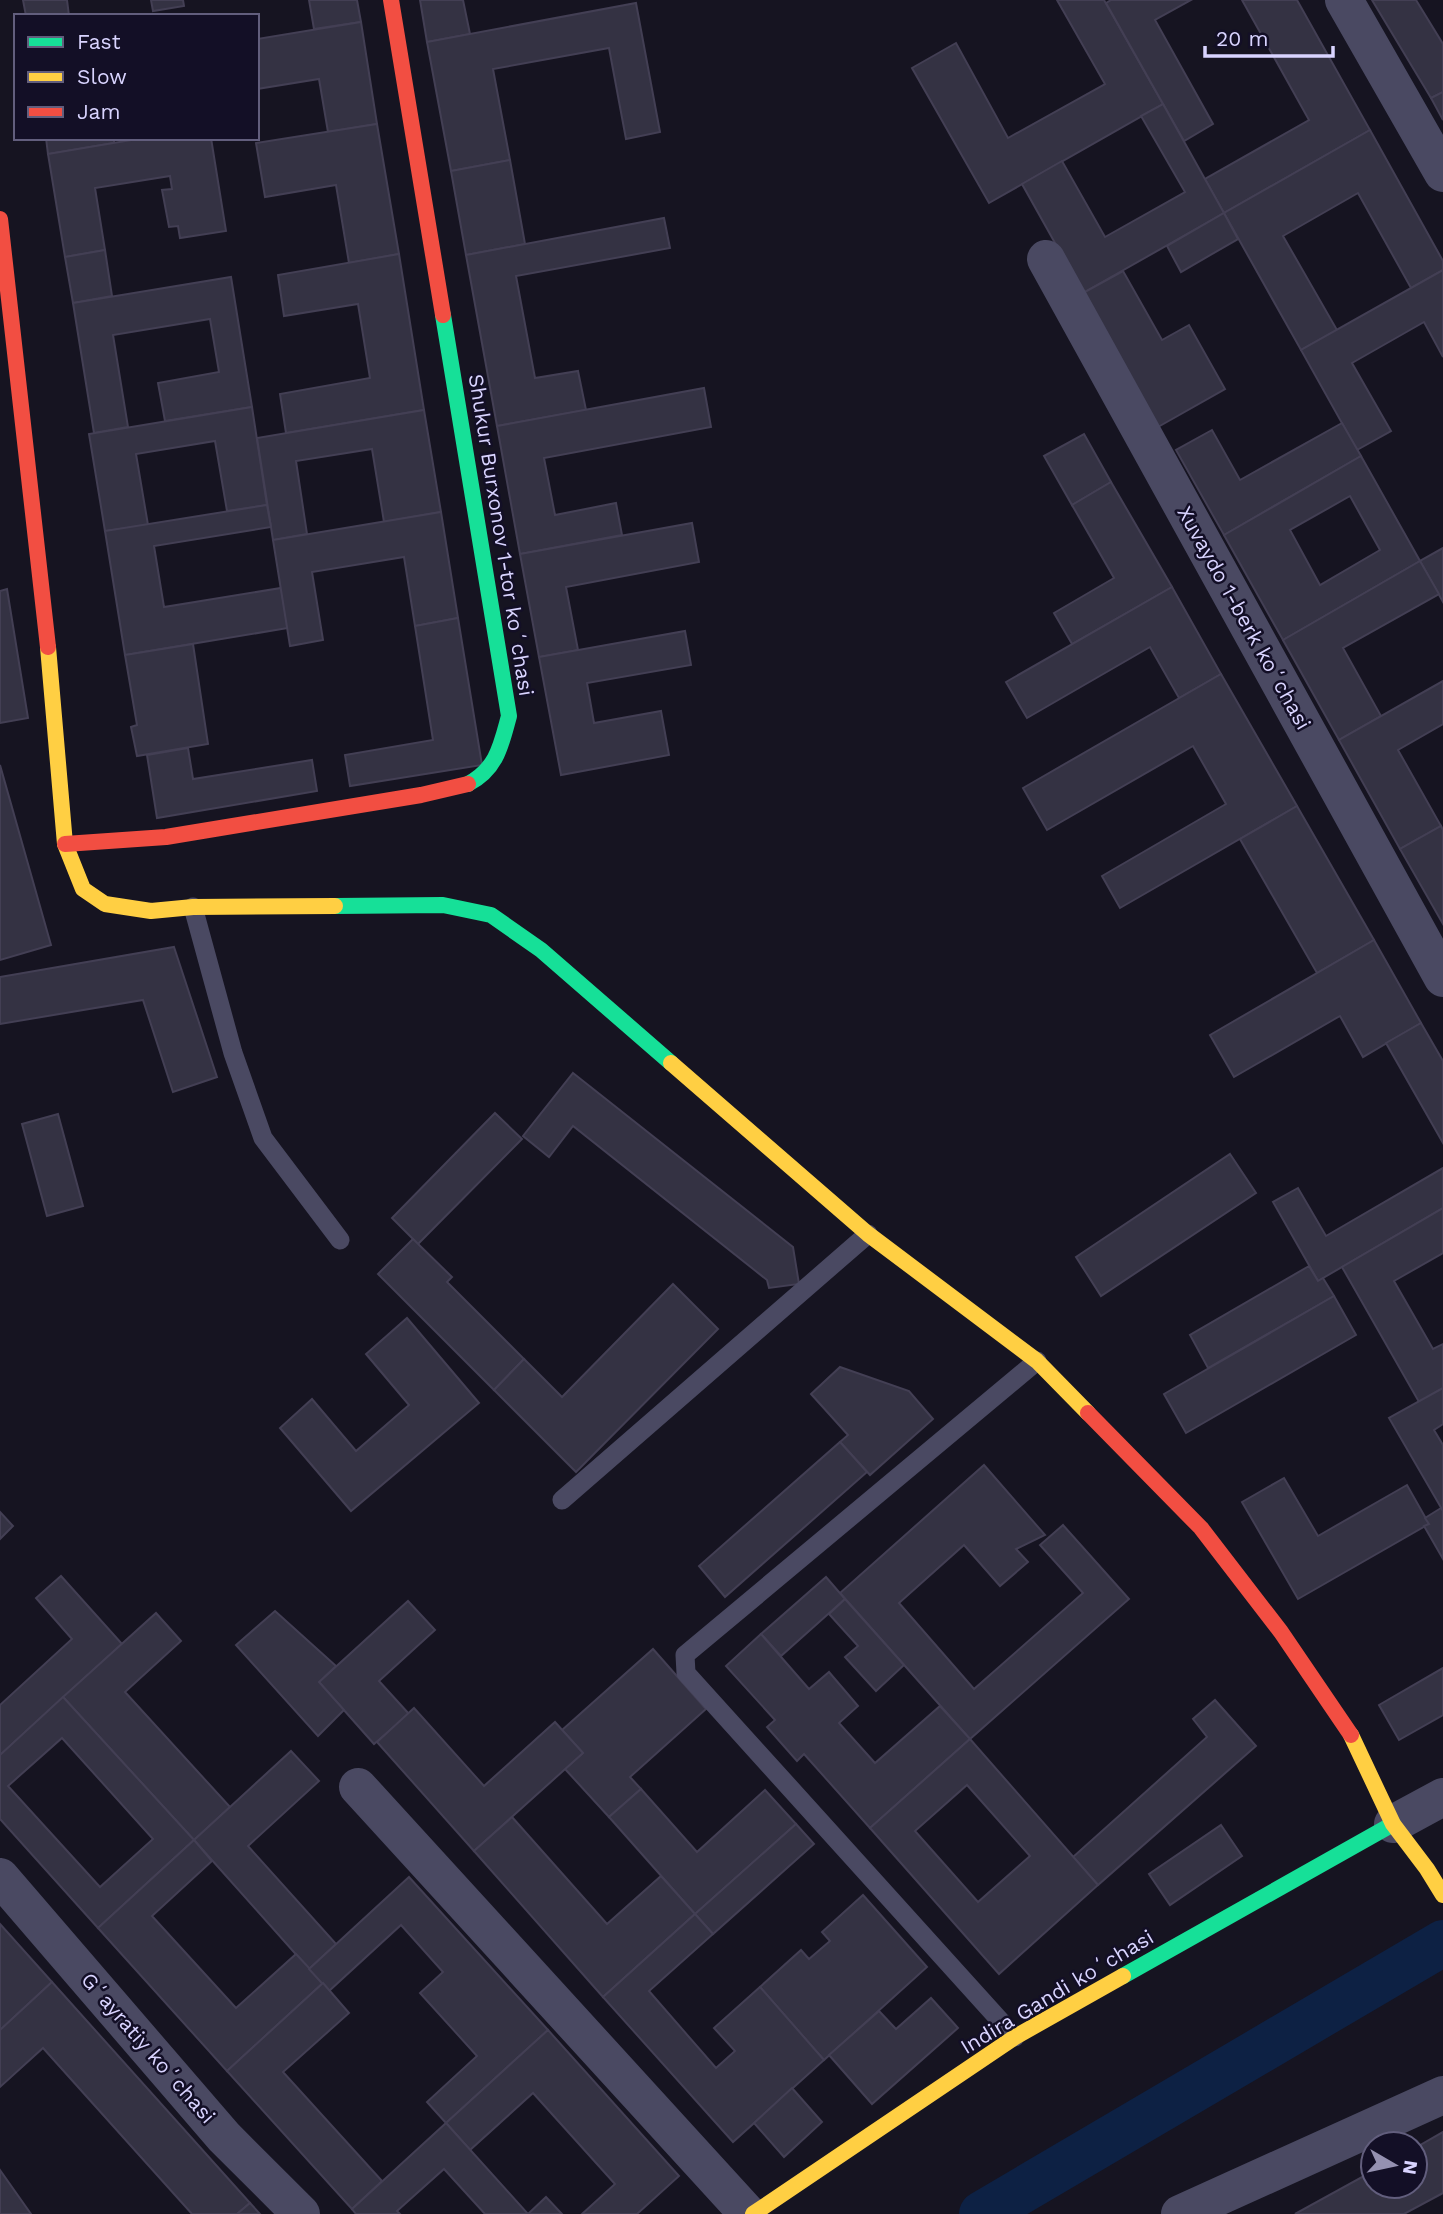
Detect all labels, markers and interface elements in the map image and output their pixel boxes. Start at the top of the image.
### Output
legend [14,14,259,140]
scale bar [1205,14,1333,58]
text: 20 m [1216,26,1268,51]
text: Fast [77,29,121,54]
text: Slow [77,64,127,89]
text: Jam [77,99,120,124]
street label: Shukur Burxonov 1-tor koʻchasi [464,372,539,698]
street label: Xuvaydo 1-berk koʻchasi [1172,502,1316,734]
street label: Indira Gandi koʻchasi [956,1924,1158,2059]
street label: Gʻayratiy koʻchasi [76,1967,221,2128]
north arrow [1359,2130,1429,2200]
text: N [1398,2159,1423,2176]

